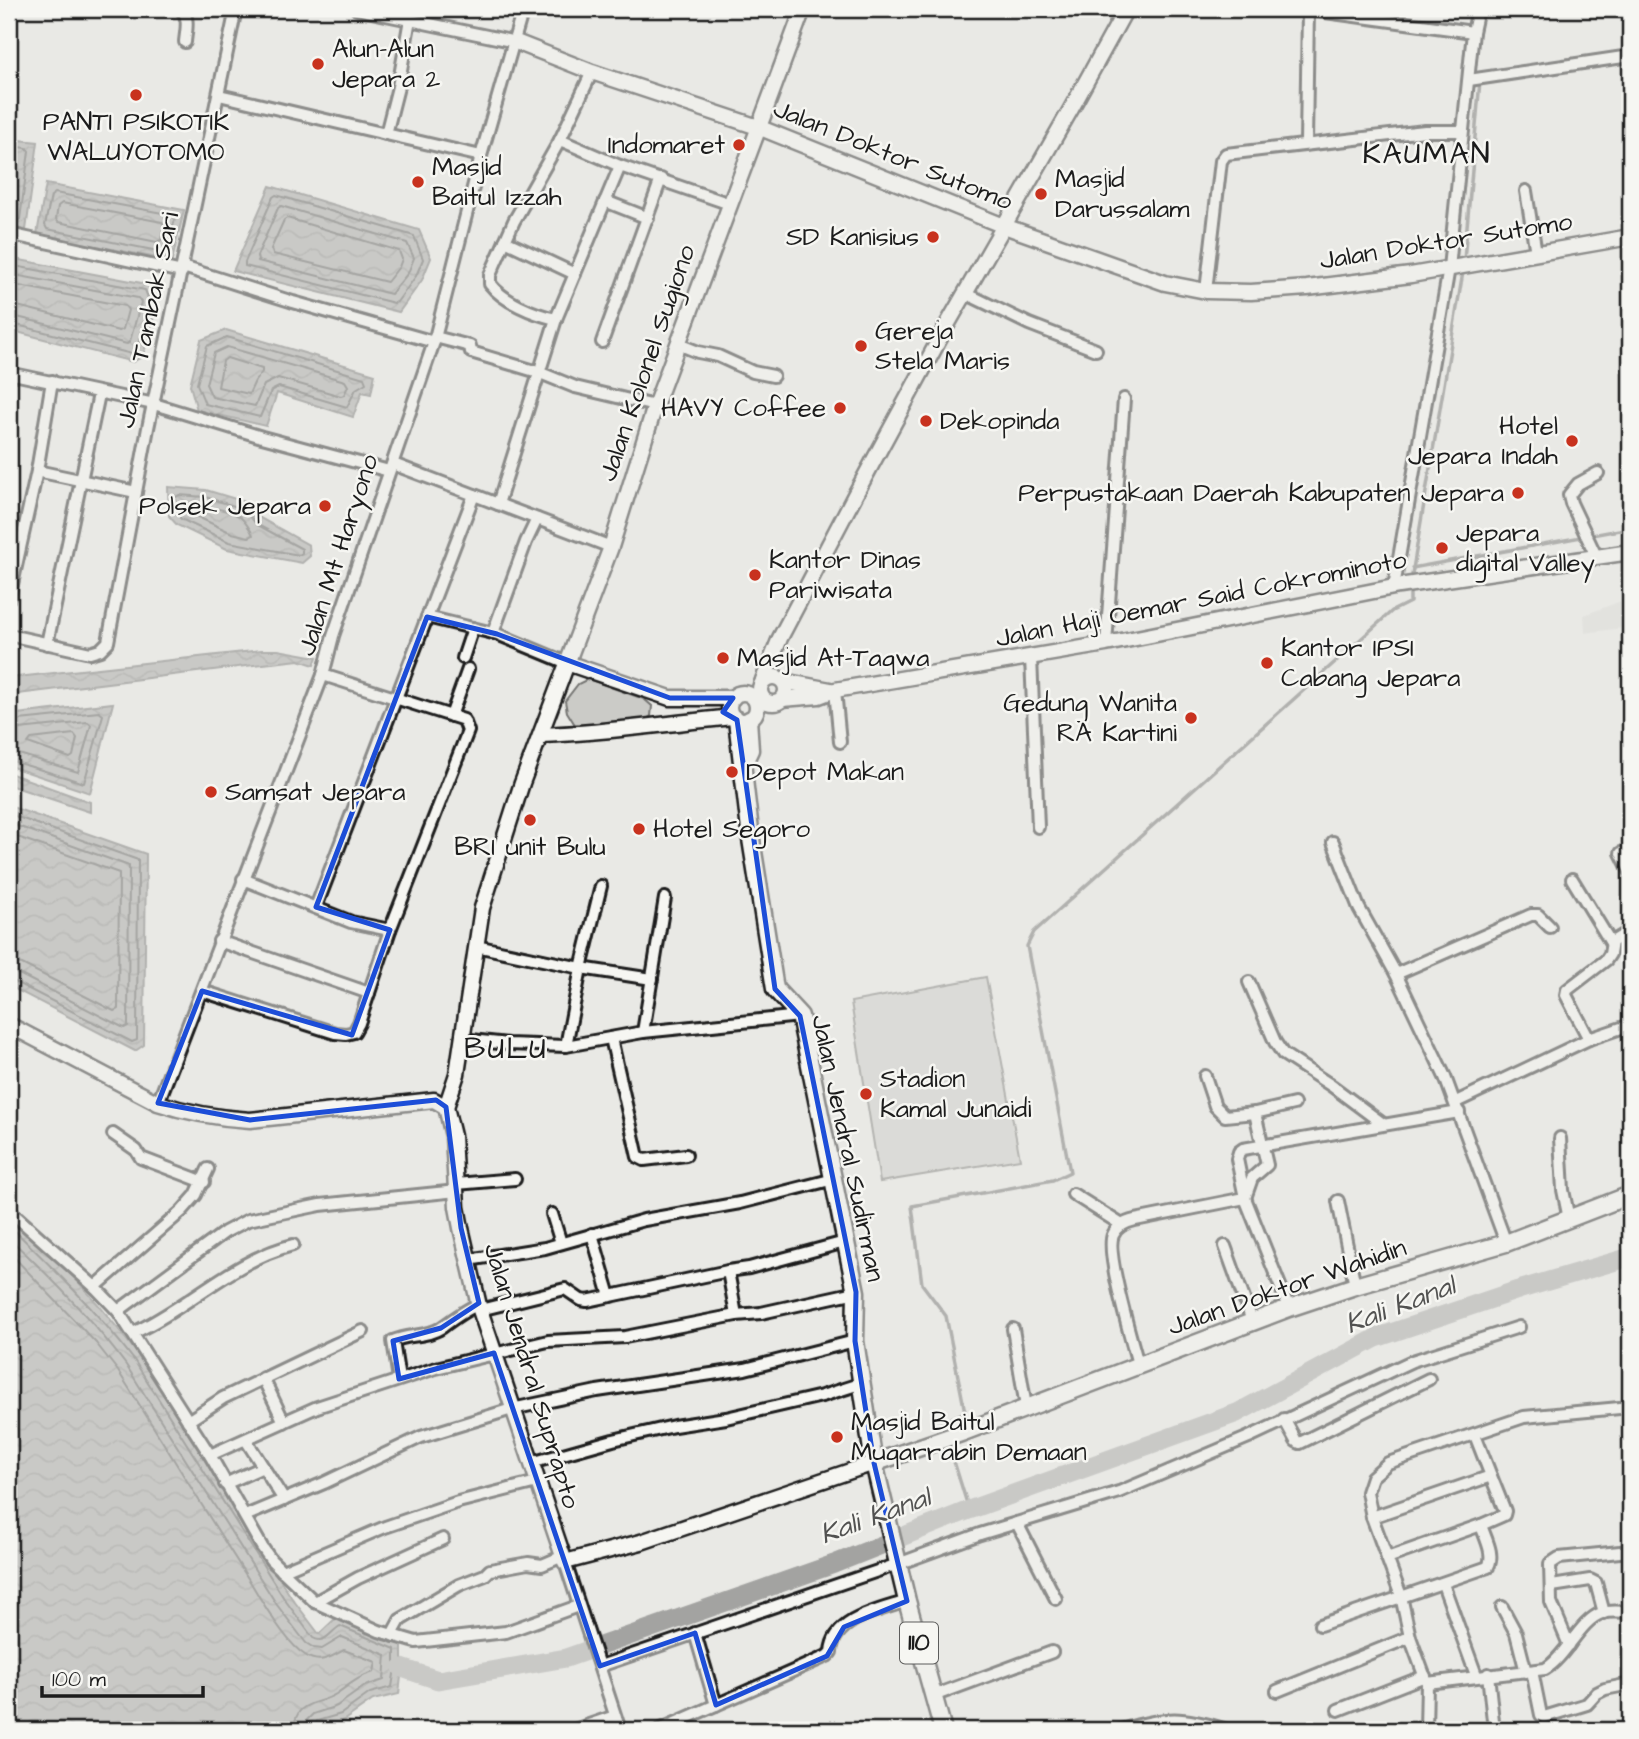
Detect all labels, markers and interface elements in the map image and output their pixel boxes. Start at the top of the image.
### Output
place label: Alun-Alun Jepara 2 [332,31,441,97]
marker: Alun-Alun Jepara 2 [310,56,326,72]
marker: PANTI PSIKOTIK WALUYOTOMO [128,87,144,103]
street label: Jalan Doktor Sutomo [768,91,1018,220]
place label: PANTI PSIKOTIK WALUYOTOMO [43,104,229,170]
place label: Indomaret [608,127,725,163]
district label: KAUMAN [1362,133,1492,175]
marker: Indomaret [731,137,747,153]
place label: Masjid Baitul Izzah [432,149,562,215]
place label: Masjid Darussalam [1055,161,1190,227]
marker: Masjid Baitul Izzah [410,174,426,190]
marker: Masjid Darussalam [1033,186,1049,202]
street label: Jalan Doktor Sutomo [1317,203,1575,279]
street label: Jalan Tambak Sari [108,209,188,431]
place label: SD Kanisius [786,219,919,255]
marker: SD Kanisius [925,229,941,245]
street label: Jalan Kolonel Sugiono [590,240,706,487]
place label: Gereja Stela Maris [875,313,1010,379]
marker: Gereja Stela Maris [853,338,869,354]
place label: HAVY Coffee [661,390,826,426]
marker: HAVY Coffee [832,400,848,416]
place label: Dekopinda [940,403,1060,439]
place label: Hotel Jepara Indah [1408,408,1558,474]
marker: Dekopinda [918,413,934,429]
marker: Hotel Jepara Indah [1564,433,1580,449]
street label: Jalan Mt Haryono [288,449,390,661]
place label: Perpustakaan Daerah Kabupaten Jepara [1018,475,1504,511]
marker: Perpustakaan Daerah Kabupaten Jepara [1510,485,1526,501]
place label: Polsek Jepara [139,488,311,524]
marker: Polsek Jepara [317,498,333,514]
place label: Jepara digital Valley [1456,515,1595,583]
marker: Jepara digital Valley [1434,540,1450,556]
street label: Jalan Haji Oemar Said Cokrominoto [992,541,1410,657]
place label: Kantor Dinas Pariwisata [769,542,921,608]
marker: Kantor Dinas Pariwisata [747,567,763,583]
place label: Kantor IPSI Cabang Jepara [1281,630,1460,698]
place label: Masjid At-Taqwa [737,640,929,676]
marker: Masjid At-Taqwa [715,650,731,666]
marker: Kantor IPSI Cabang Jepara [1259,655,1275,671]
place label: Gedung Wanita RA Kartini [1003,685,1177,751]
marker: Gedung Wanita RA Kartini [1183,710,1199,726]
place label: Depot Makan [746,754,904,790]
marker: Depot Makan [724,764,740,780]
place label: Samsat Jepara [225,774,405,810]
marker: Samsat Jepara [203,784,219,800]
place label: Hotel Segoro [653,811,811,849]
marker: BRI unit Bulu [522,812,538,828]
marker: Hotel Segoro [631,821,647,837]
place label: BRI unit Bulu [454,829,606,865]
street label: Jalan Jendral Sudirman [802,1011,894,1285]
district label: BULU [464,1028,548,1070]
place label: Stadion Kamal Junaidi [880,1061,1031,1127]
marker: Stadion Kamal Junaidi [858,1086,874,1102]
street label: Jalan Doktor Wahidin [1163,1229,1411,1345]
street label: Jalan Jendral Suprapto [475,1239,590,1513]
water label: Kali Kanal [1339,1265,1464,1344]
place label: Masjid Baitul Muqarrabin Demaan [851,1404,1087,1470]
marker: Masjid Baitul Muqarrabin Demaan [829,1429,845,1445]
water label: Kali Kanal [814,1477,939,1554]
road number: 110 [900,1623,938,1664]
scale bar [42,1655,203,1699]
text: 100 m [52,1665,107,1694]

